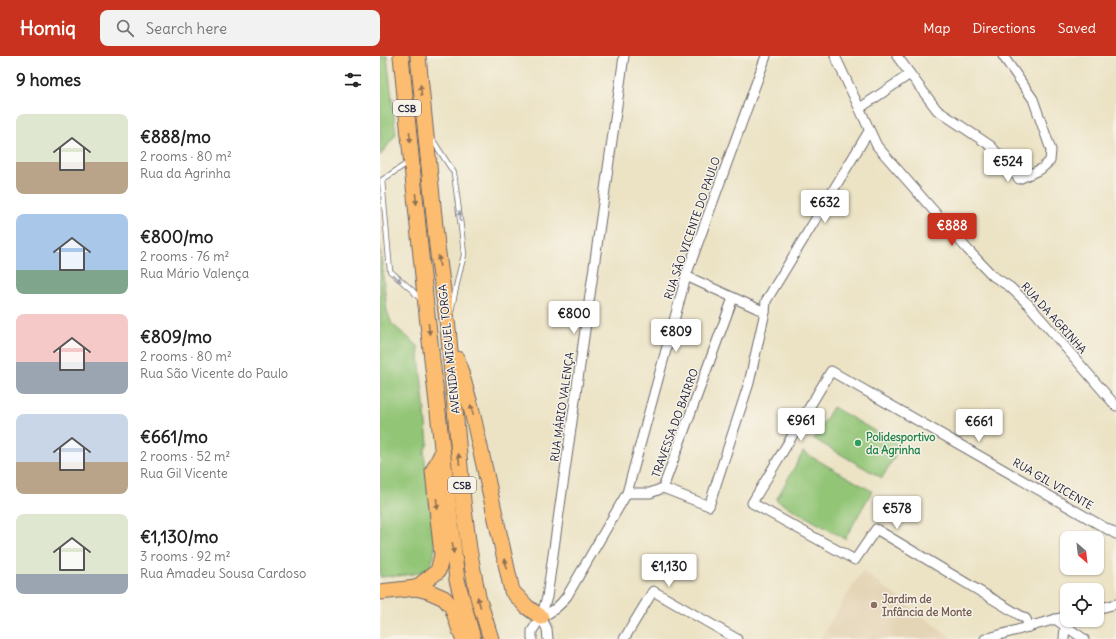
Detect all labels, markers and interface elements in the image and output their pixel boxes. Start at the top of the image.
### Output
search box [100,10,380,46]
text: Homiq [20,16,76,40]
icon: search [114,17,136,39]
text: Search here [146,19,227,38]
text: Map [923,19,950,37]
text: Directions [972,19,1036,37]
text: Saved [1058,19,1096,37]
text: 9 homes [16,69,81,91]
icon: filters [342,69,364,91]
one-way arrow [418,84,424,96]
road number: CSB [393,100,421,116]
text: €888/mo [140,126,211,148]
icon: home [48,130,96,178]
one-way arrow [406,131,413,143]
text: 2 rooms · 80 m² [140,148,232,165]
pin: €524 [984,149,1032,183]
text: €524 [993,153,1023,170]
street label: RUA SÃO VICENTE DO PAULO [661,155,723,301]
text: Rua da Agrinha [140,165,231,182]
pin: €632 [801,190,849,224]
one-way arrow [413,193,419,205]
text: €632 [810,194,840,211]
one-way arrow [457,210,463,222]
pin: €888 [928,213,976,247]
text: €888 [937,217,967,234]
text: €800/mo [140,226,213,248]
icon: home [48,230,96,278]
text: 2 rooms · 76 m² [140,248,229,265]
one-way arrow [436,255,442,267]
text: Rua Mário Valença [140,265,249,282]
one-way arrow [392,273,402,282]
street label: RUA DA AGRINHA [1018,279,1090,357]
street label: AVENIDA MIGUEL TORGA [435,284,463,414]
pin: €800 [550,301,598,335]
text: €800 [558,305,590,322]
pin: €809 [652,319,700,353]
one-way arrow [426,323,432,335]
text: €809 [660,323,692,340]
text: €809/mo [140,326,212,348]
icon: home [48,330,96,378]
text: 2 rooms · 80 m² [140,348,232,365]
street label: RUA MÁRIO VALENÇA [546,351,577,463]
text: Rua São Vicente do Paulo [140,365,288,382]
street label: TRAVESSA DO BAIRRO [649,367,701,479]
one-way arrow [468,404,474,416]
pin: €961 [777,408,825,442]
pin: €661 [955,409,1003,443]
text: €961 [787,412,815,429]
text: €661 [965,413,993,430]
text: €661/mo [140,426,208,448]
icon: home [48,430,96,478]
place label: Polidesportivo da Agrinha [866,430,935,458]
marker: Polidesportivo da Agrinha [853,438,863,448]
text: 2 rooms · 52 m² [140,448,230,465]
one-way arrow [456,453,463,465]
street label: RUA GIL VICENTE [1010,455,1096,513]
text: Rua Gil Vicente [140,465,228,482]
road number: CSB [448,477,476,493]
pin: €578 [873,496,921,530]
one-way arrow [433,498,440,510]
text: €578 [882,500,912,517]
text: €1,130/mo [140,526,218,548]
icon: home [48,530,96,578]
north arrow [1060,531,1104,575]
map controls [1060,531,1104,627]
one-way arrow [450,542,456,554]
text: 3 rooms · 92 m² [140,548,231,565]
pin: €1,130 [636,554,702,588]
one-way arrow [503,558,509,570]
text: €1,130 [651,558,687,575]
text: Rua Amadeu Sousa Cardoso [140,565,306,582]
button: locate [1060,583,1104,627]
place label: Jardim de Infância de Monte [882,592,972,619]
one-way arrow [476,595,482,607]
marker: Jardim de Infância de Monte [869,600,879,610]

